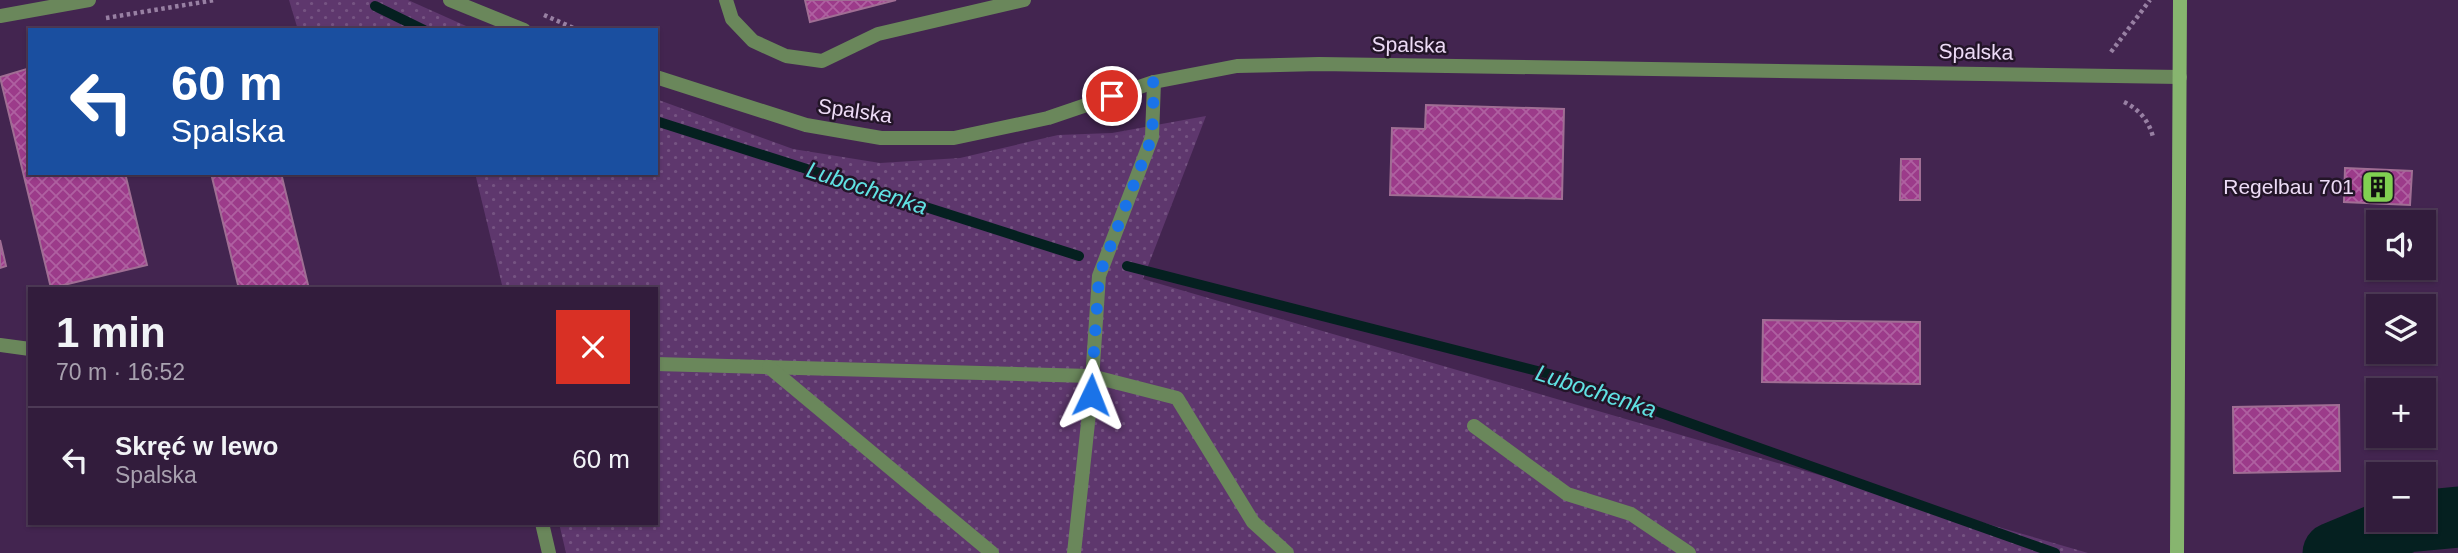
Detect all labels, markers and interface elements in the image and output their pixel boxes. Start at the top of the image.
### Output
street label: Spalska [1371,32,1447,57]
street label: Spalska [1938,39,2014,64]
icon: left [56,56,147,147]
text: 60 m [171,56,283,110]
pin [1082,66,1142,126]
icon: arrive [1093,77,1131,115]
street label: Spalska [816,94,894,127]
text: Spalska [171,113,285,149]
water label: Lubochenka [803,156,931,220]
building icon: Regelbau 701 [2359,168,2397,206]
place label: Regelbau 701 [2223,175,2354,198]
map controls [2366,210,2436,532]
button: sound [2366,210,2436,280]
button: layers [2366,294,2436,364]
text: 1 min [56,309,166,356]
button: close [556,310,630,384]
position arrow [1054,358,1128,432]
text: 70 m · 16:52 [56,359,185,385]
water label: Lubochenka [1532,359,1660,423]
button: + [2366,378,2436,448]
text: Skręć w lewo [115,431,278,461]
icon: left [56,441,94,479]
text: 60 m [572,444,630,474]
text: Spalska [115,462,197,488]
button: − [2366,462,2436,532]

